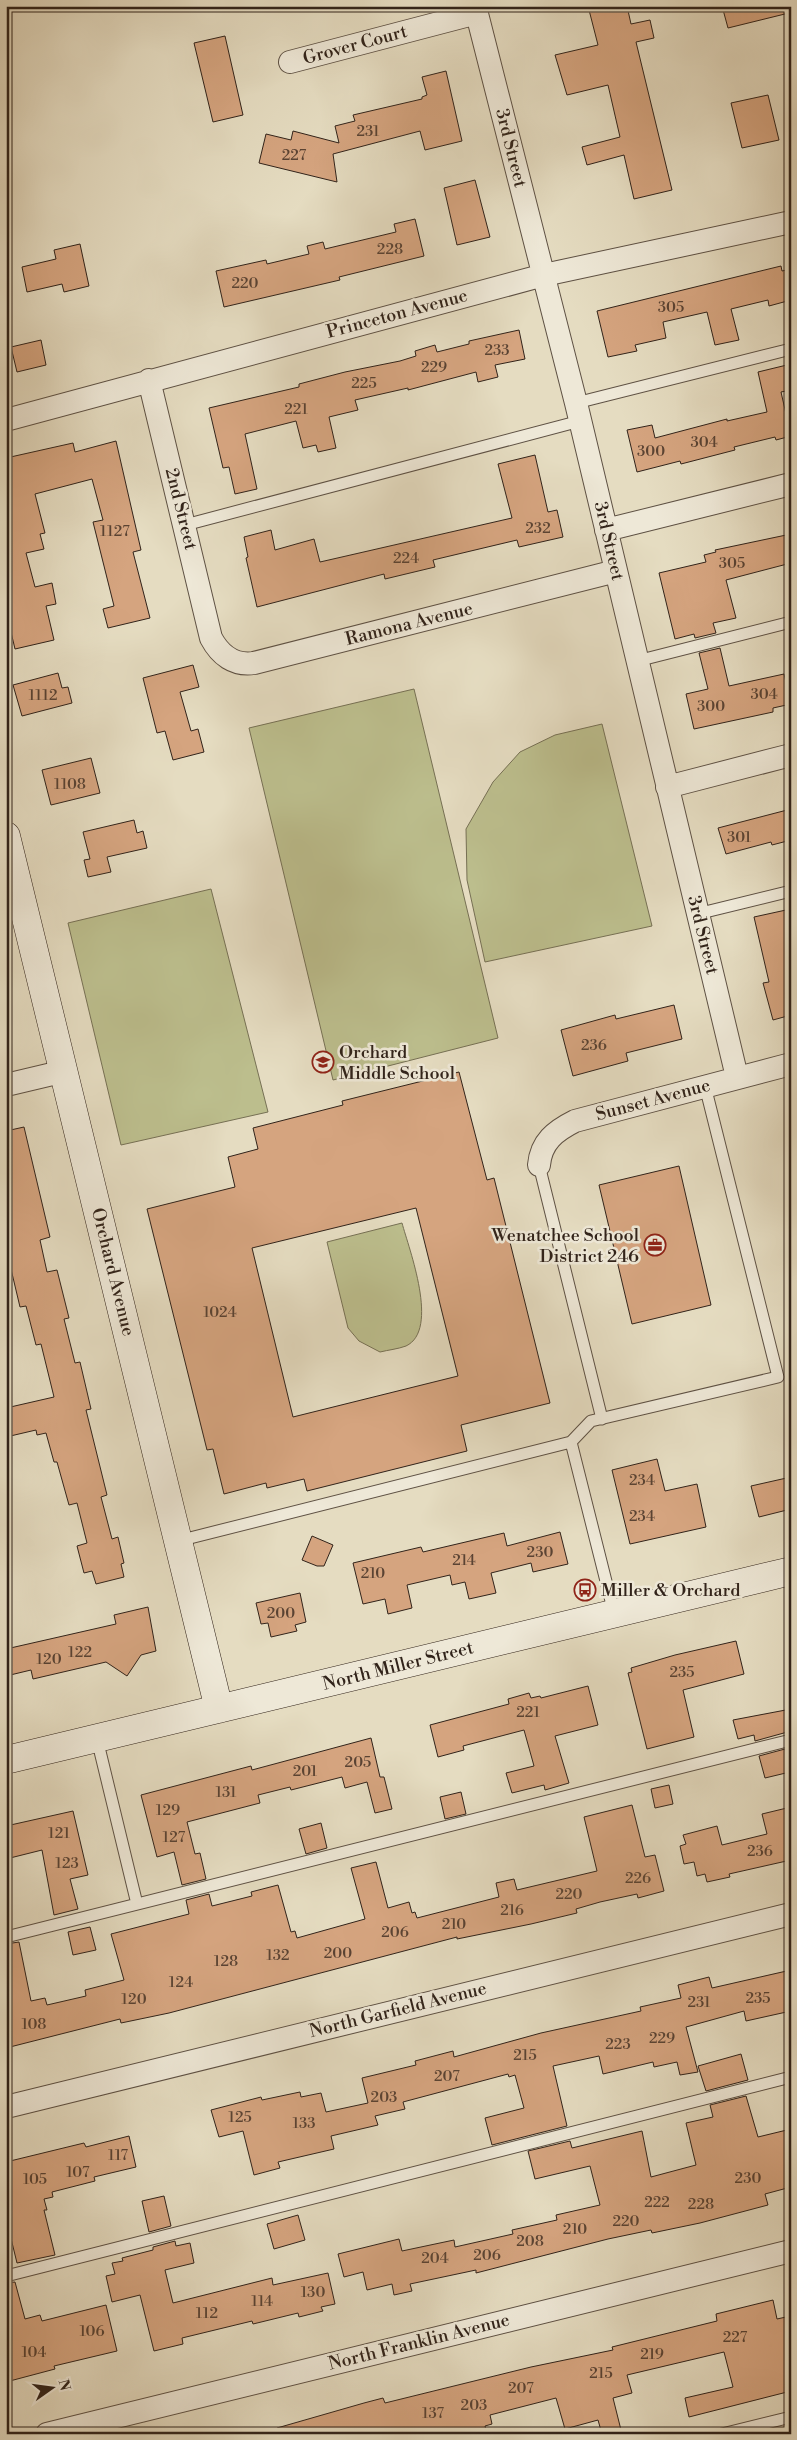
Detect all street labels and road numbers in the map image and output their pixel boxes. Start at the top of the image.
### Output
street label: Grover Court [300,20,410,70]
street label: 3rd Street [490,106,532,190]
street label: Princeton Avenue [324,284,470,344]
street label: 2nd Street [160,466,202,553]
street label: 3rd Street [589,499,629,583]
street label: Ramona Avenue [343,597,475,651]
street label: 3rd Street [682,893,724,977]
street label: Sunset Avenue [593,1074,713,1126]
street label: Orchard Avenue [86,1206,140,1338]
street label: North Miller Street [320,1636,476,1696]
street label: North Garfield Avenue [307,1977,489,2043]
street label: North Franklin Avenue [326,2308,512,2376]

